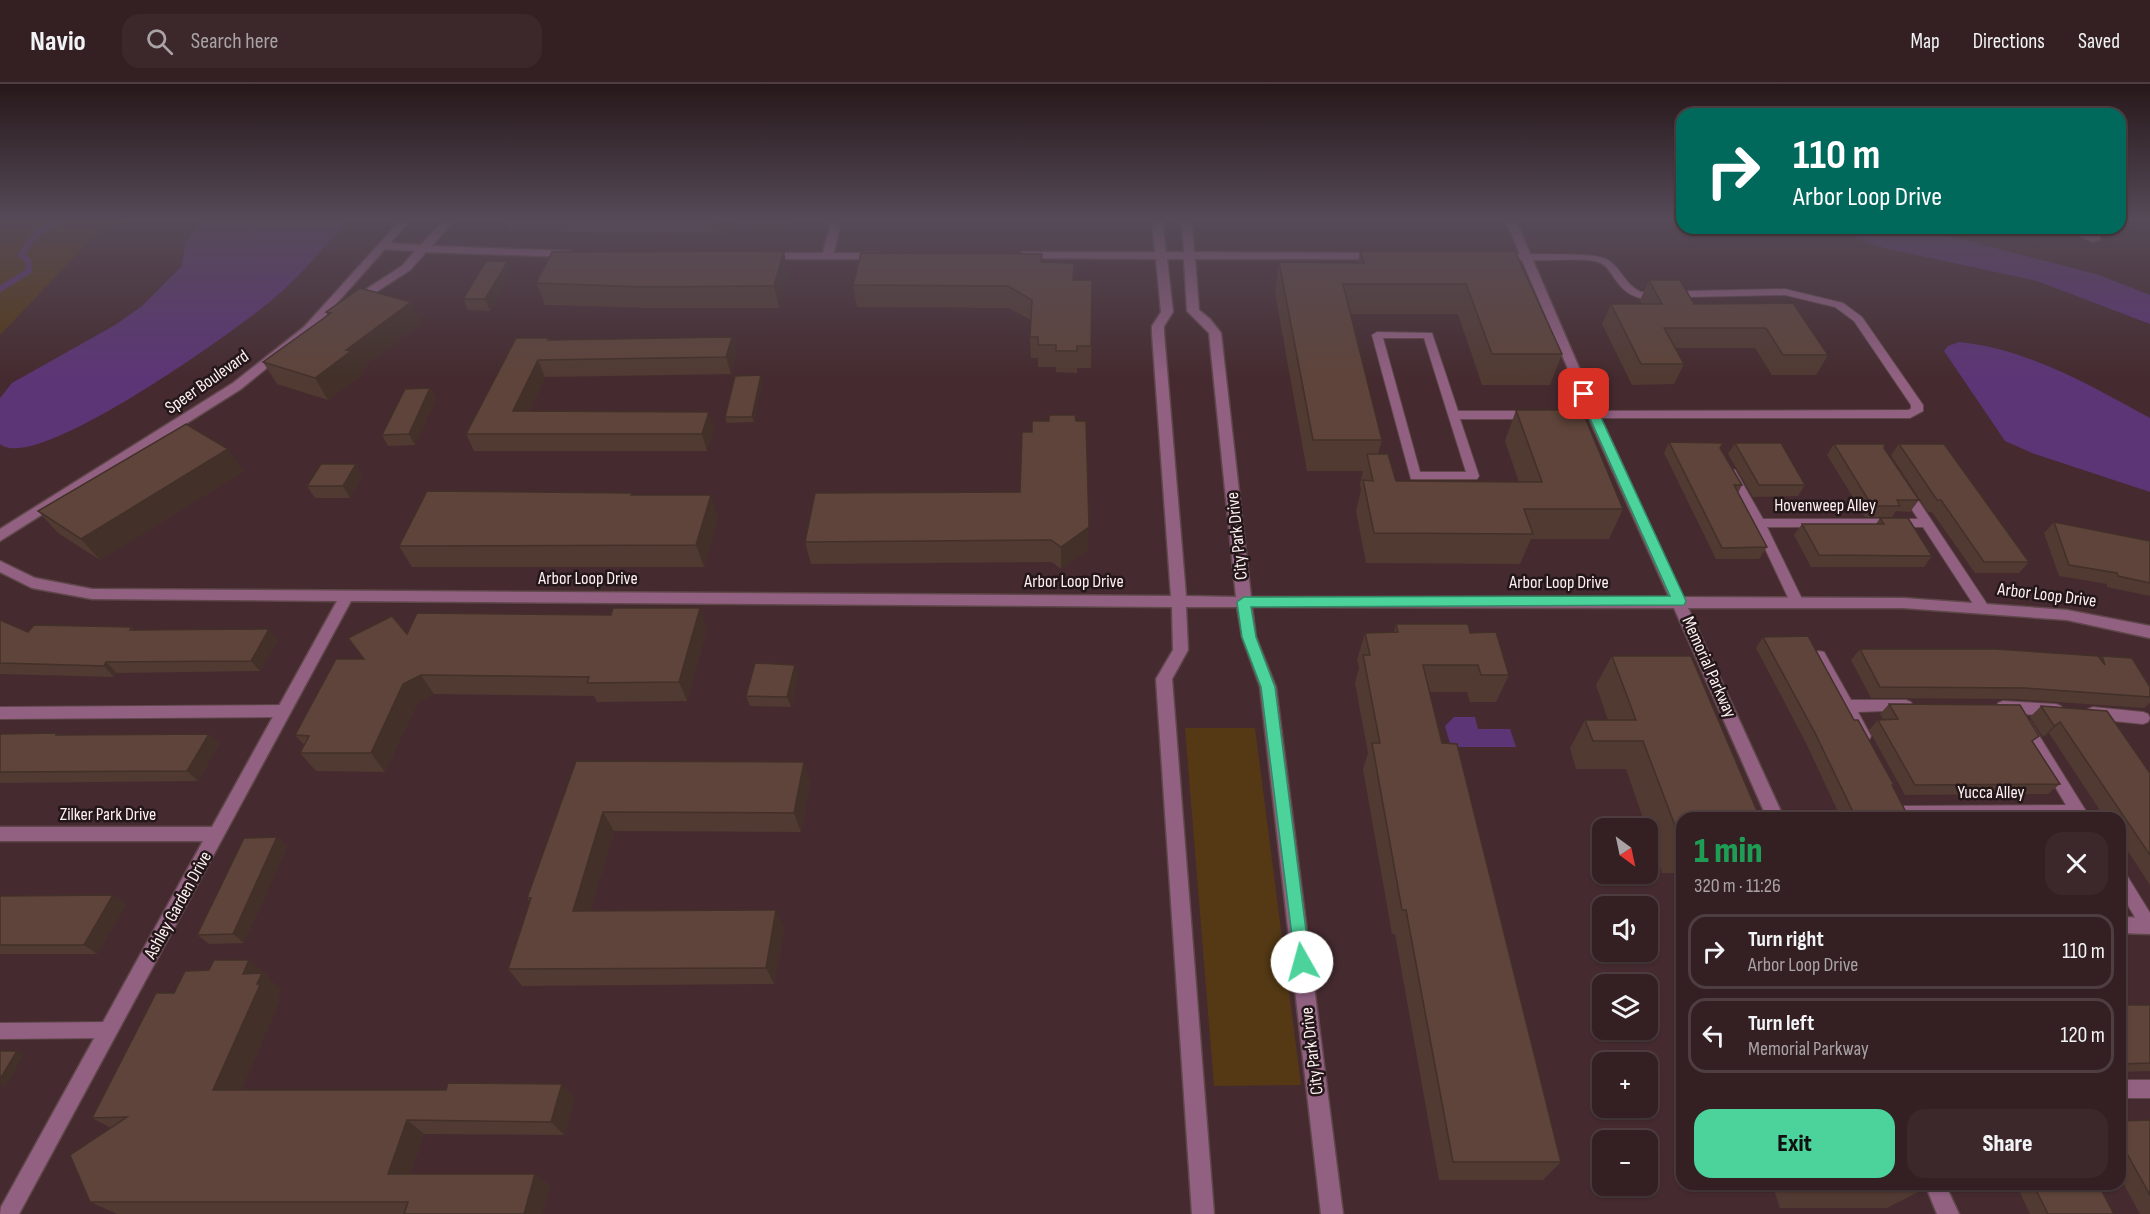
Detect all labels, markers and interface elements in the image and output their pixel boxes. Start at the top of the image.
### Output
search box [122,14,542,68]
text: Navio [30,25,86,58]
icon: search [143,25,176,58]
text: Search here [191,28,278,55]
text: Map [1910,29,1940,54]
text: Directions [1973,29,2045,54]
text: Saved [2078,29,2120,54]
text: 110 m [1793,130,1880,181]
icon: right [1694,132,1772,210]
text: Arbor Loop Drive [1793,181,1942,213]
street label: Speer Boulevard [161,346,253,418]
pin [1558,368,1609,419]
icon: arrive [1567,377,1600,410]
street label: City Park Drive [1222,491,1252,581]
street label: Hovenweep Alley [1774,495,1876,516]
street label: Arbor Loop Drive [537,568,638,589]
street label: Arbor Loop Drive [1023,571,1124,592]
street label: Arbor Loop Drive [1508,572,1609,593]
street label: Arbor Loop Drive [1995,578,2098,611]
street label: Memorial Parkway [1677,613,1741,721]
street label: Yucca Alley [1958,782,2024,803]
street label: Zilker Park Drive [60,804,156,825]
north arrow [1592,818,1658,884]
map controls [1592,818,1658,1196]
text: 1 min [1694,830,1762,873]
button: close [2045,832,2108,895]
street label: Ashley Garden Drive [139,848,216,963]
text: 320 m · 11:26 [1694,874,1781,898]
button: sound [1592,896,1658,962]
text: Turn right [1748,926,1824,953]
position arrow [1270,930,1334,994]
icon: right [1697,935,1730,968]
text: 110 m [2062,938,2105,965]
text: Arbor Loop Drive [1748,953,1858,977]
button: layers [1592,974,1658,1040]
street label: City Park Drive [1296,1006,1328,1096]
text: Turn left [1748,1010,1814,1037]
icon: left [1697,1019,1730,1052]
text: 120 m [2061,1022,2105,1049]
text: Memorial Parkway [1748,1037,1869,1061]
button: + [1592,1052,1658,1118]
button: Exit [1694,1109,1895,1178]
button: Share [1907,1109,2108,1178]
button: − [1592,1130,1658,1196]

